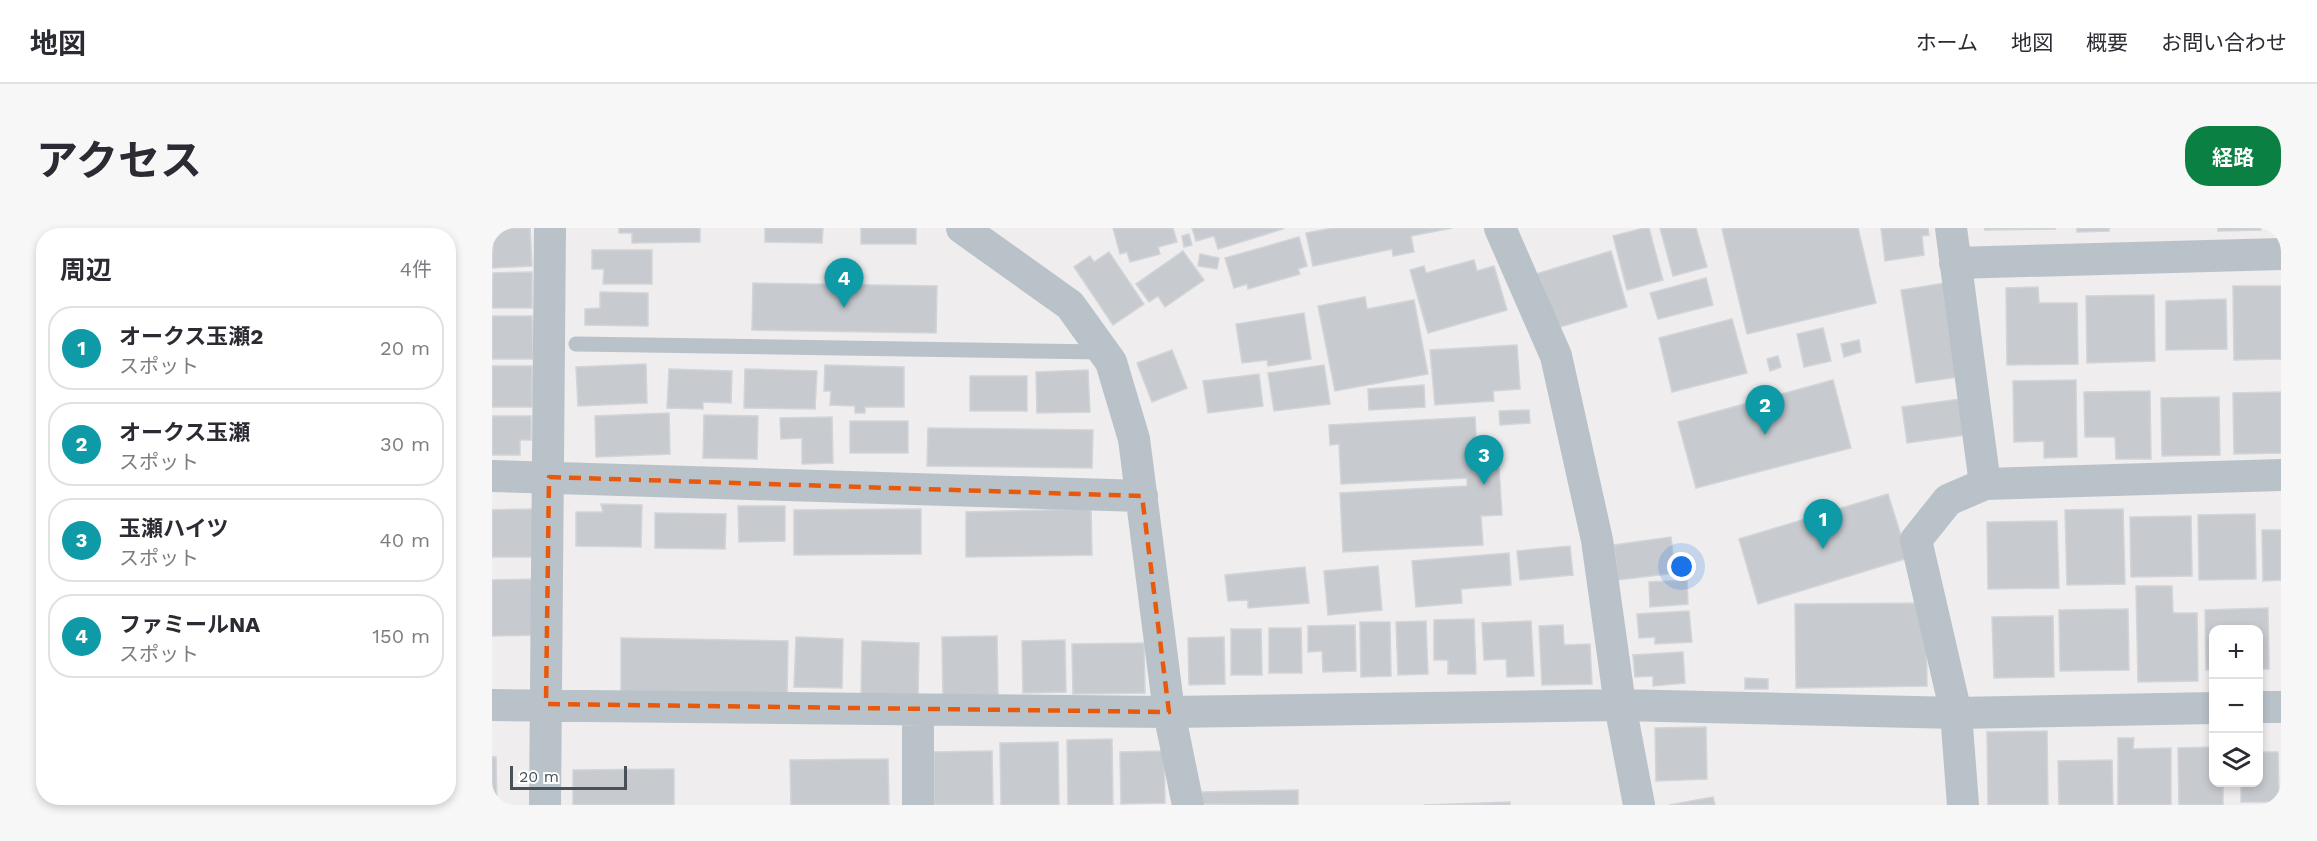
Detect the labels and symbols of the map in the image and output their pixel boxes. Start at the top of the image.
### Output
pin: 4 [824,259,864,308]
pin: 2 [1746,386,1784,435]
pin: 3 [1464,436,1504,485]
pin: 1 [1804,500,1842,549]
your location [1667,552,1696,581]
scale bar [510,763,627,790]

